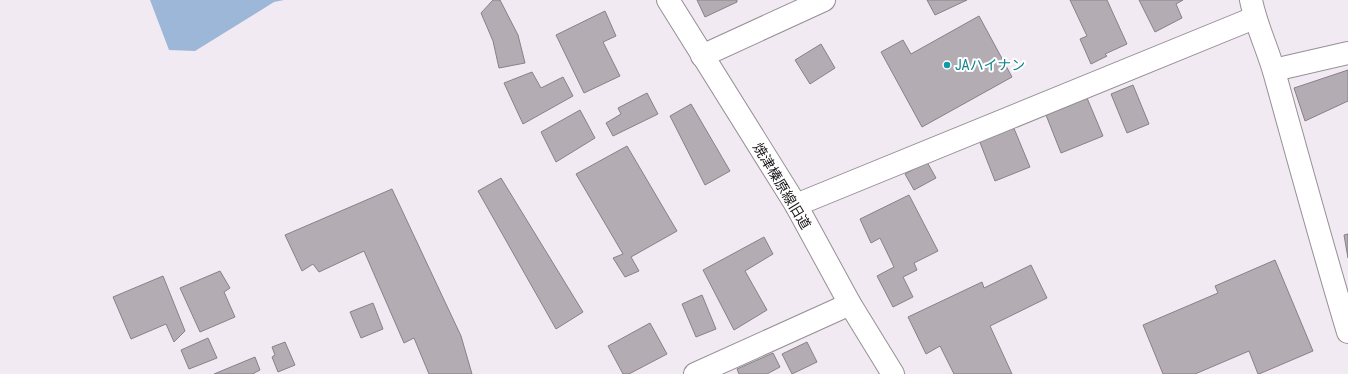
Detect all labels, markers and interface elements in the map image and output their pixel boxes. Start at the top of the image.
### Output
place label: JAハイナン [955,57,1025,73]
marker: JAハイナン [942,60,952,70]
street label: 焼津榛原線旧道 [750,140,814,232]

